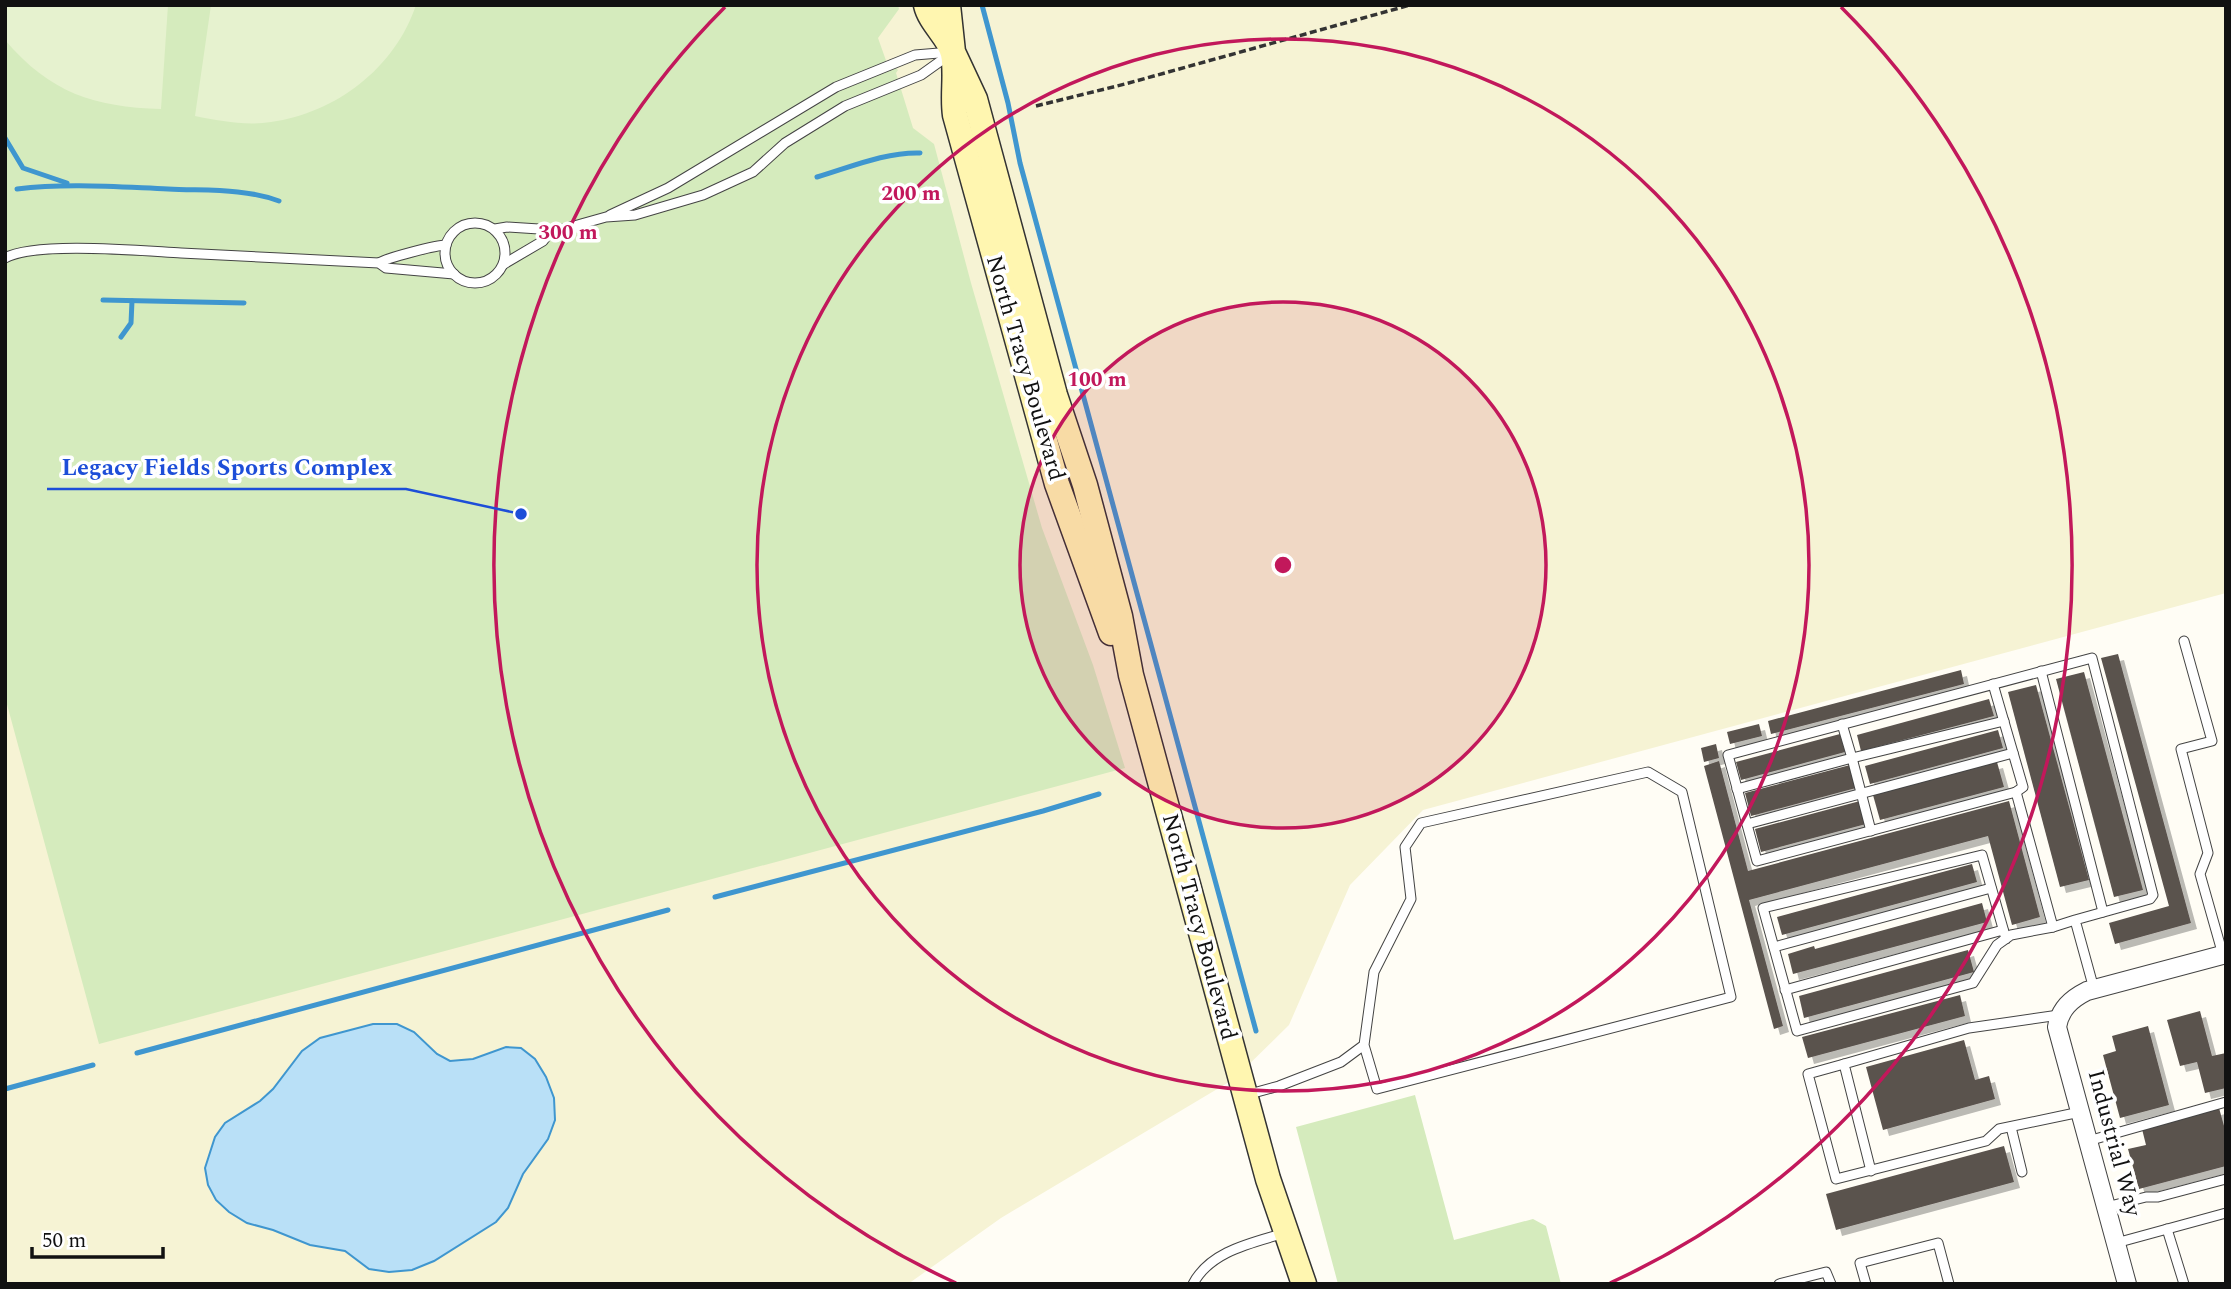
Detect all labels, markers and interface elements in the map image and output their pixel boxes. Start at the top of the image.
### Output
text: 200 m [881,178,941,210]
text: 300 m [538,217,598,249]
street label: North Tracy Boulevard [976,251,1074,485]
text: 100 m [1067,364,1127,396]
callout: Legacy Fields Sports Complex [47,444,406,489]
text: Legacy Fields Sports Complex [61,450,393,486]
centre of rings [1271,553,1295,577]
street label: North Tracy Boulevard [1152,810,1246,1044]
street label: Industrial Way [2078,1066,2151,1221]
scale bar [32,1216,163,1260]
text: 50 m [42,1225,86,1257]

